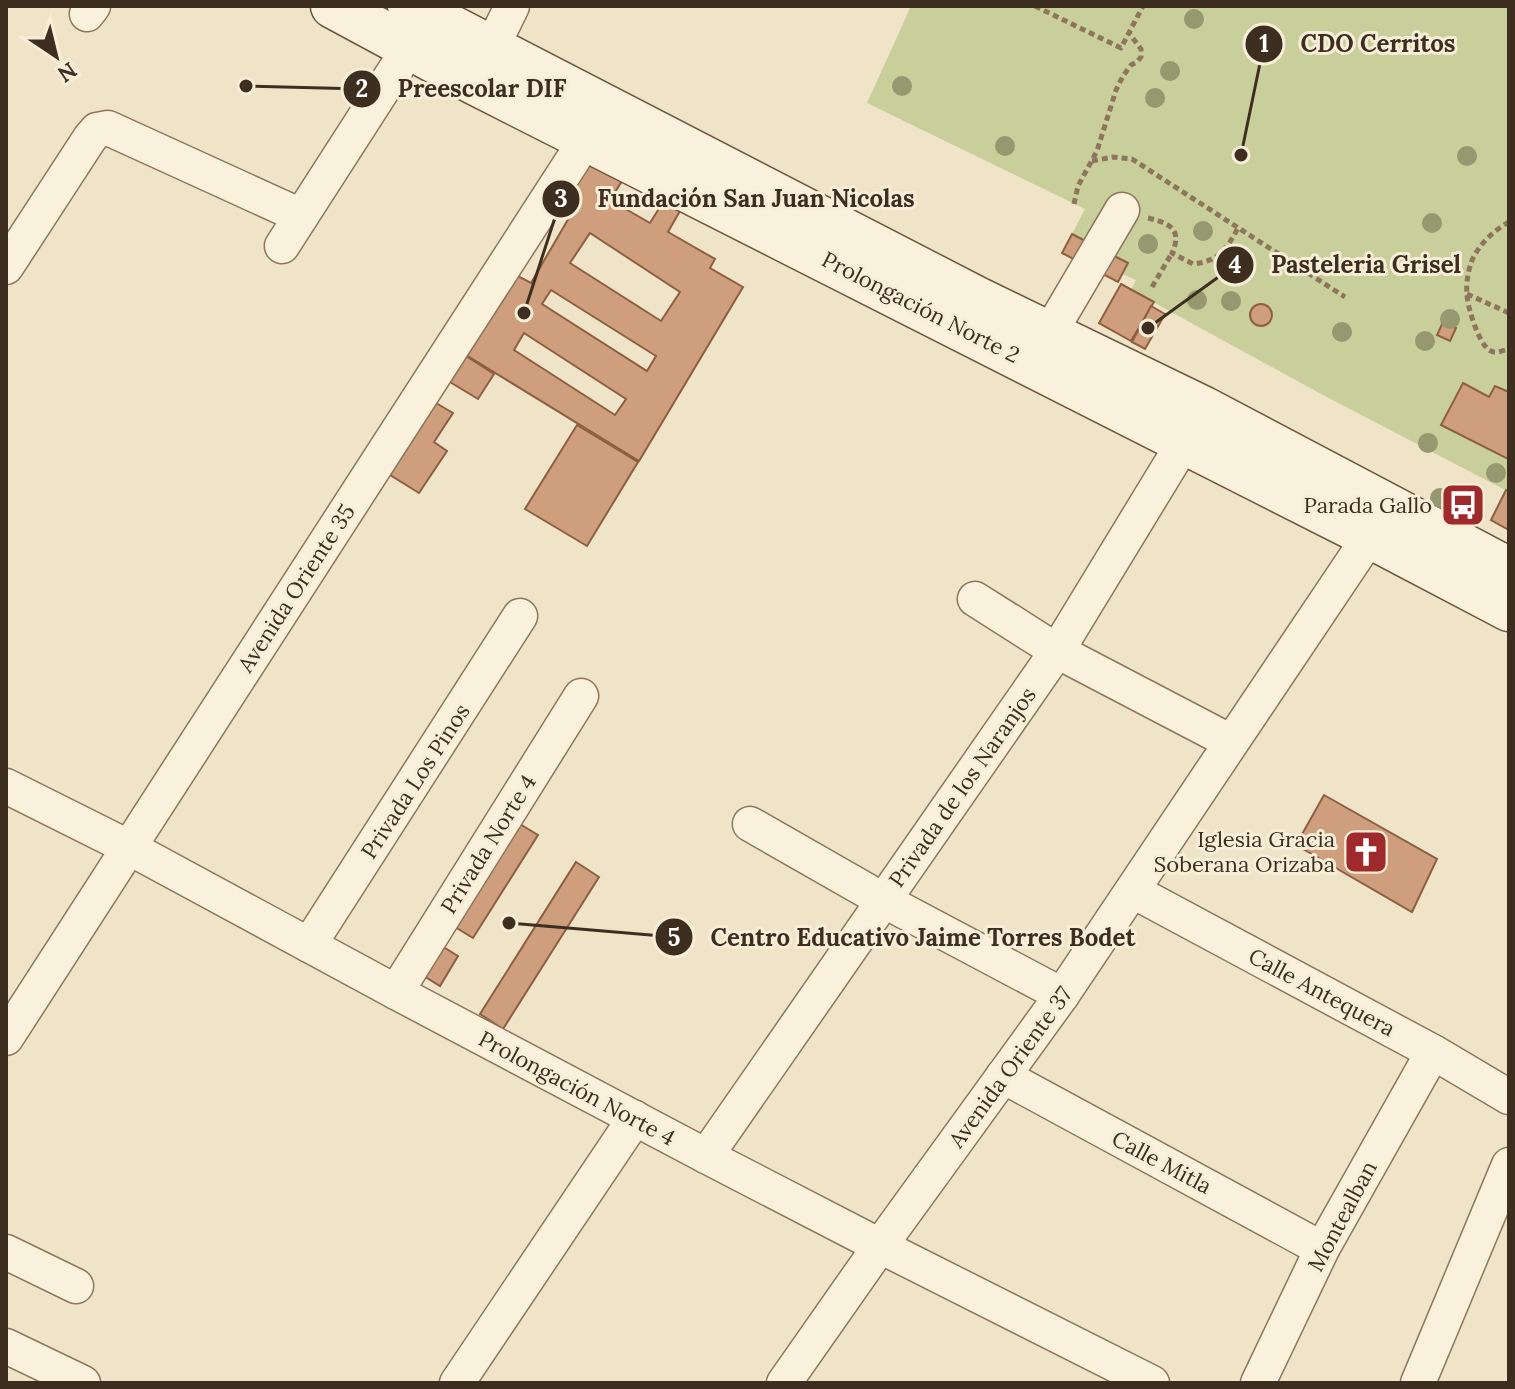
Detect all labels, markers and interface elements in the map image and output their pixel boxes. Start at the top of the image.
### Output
north arrow [16,16,96,96]
callout: CDO Cerritos [1244,20,1471,68]
text: 1 [1259,28,1269,59]
text: CDO Cerritos [1301,28,1455,59]
text: N [52,56,82,89]
callout: Preescolar DIF [342,65,583,113]
text: 2 [356,73,368,104]
text: Preescolar DIF [398,73,567,104]
callout: Fundación San Juan Nicolas [541,175,931,223]
text: 3 [554,183,568,214]
text: Fundación San Juan Nicolas [597,183,915,214]
callout: Pasteleria Grisel [1215,241,1477,289]
street label: Prolongación Norte 2 [817,245,1025,369]
text: 4 [1228,249,1242,280]
text: Pasteleria Grisel [1271,249,1461,280]
bus stop icon: Parada Gallo [1439,481,1487,529]
place label: Parada Gallo [1304,491,1432,519]
street label: Avenida Oriente 35 [231,499,361,678]
street label: Privada de los Naranjos [882,681,1042,893]
street label: Privada Los Pinos [354,698,476,864]
street label: Privada Norte 4 [434,769,542,919]
place label: Iglesia Gracia Soberana Orizaba [1154,825,1335,878]
church icon: Iglesia Gracia Soberana Orizaba [1342,828,1390,876]
callout: Centro Educativo Jaime Torres Bodet [654,913,1151,961]
text: 5 [668,922,681,953]
text: Centro Educativo Jaime Torres Bodet [711,922,1136,953]
street label: Calle Antequera [1244,942,1400,1042]
street label: Avenida Oriente 37 [942,981,1078,1154]
street label: Prolongación Norte 4 [474,1024,680,1152]
street label: Calle Mitla [1107,1124,1217,1200]
street label: Montealban [1301,1156,1383,1276]

